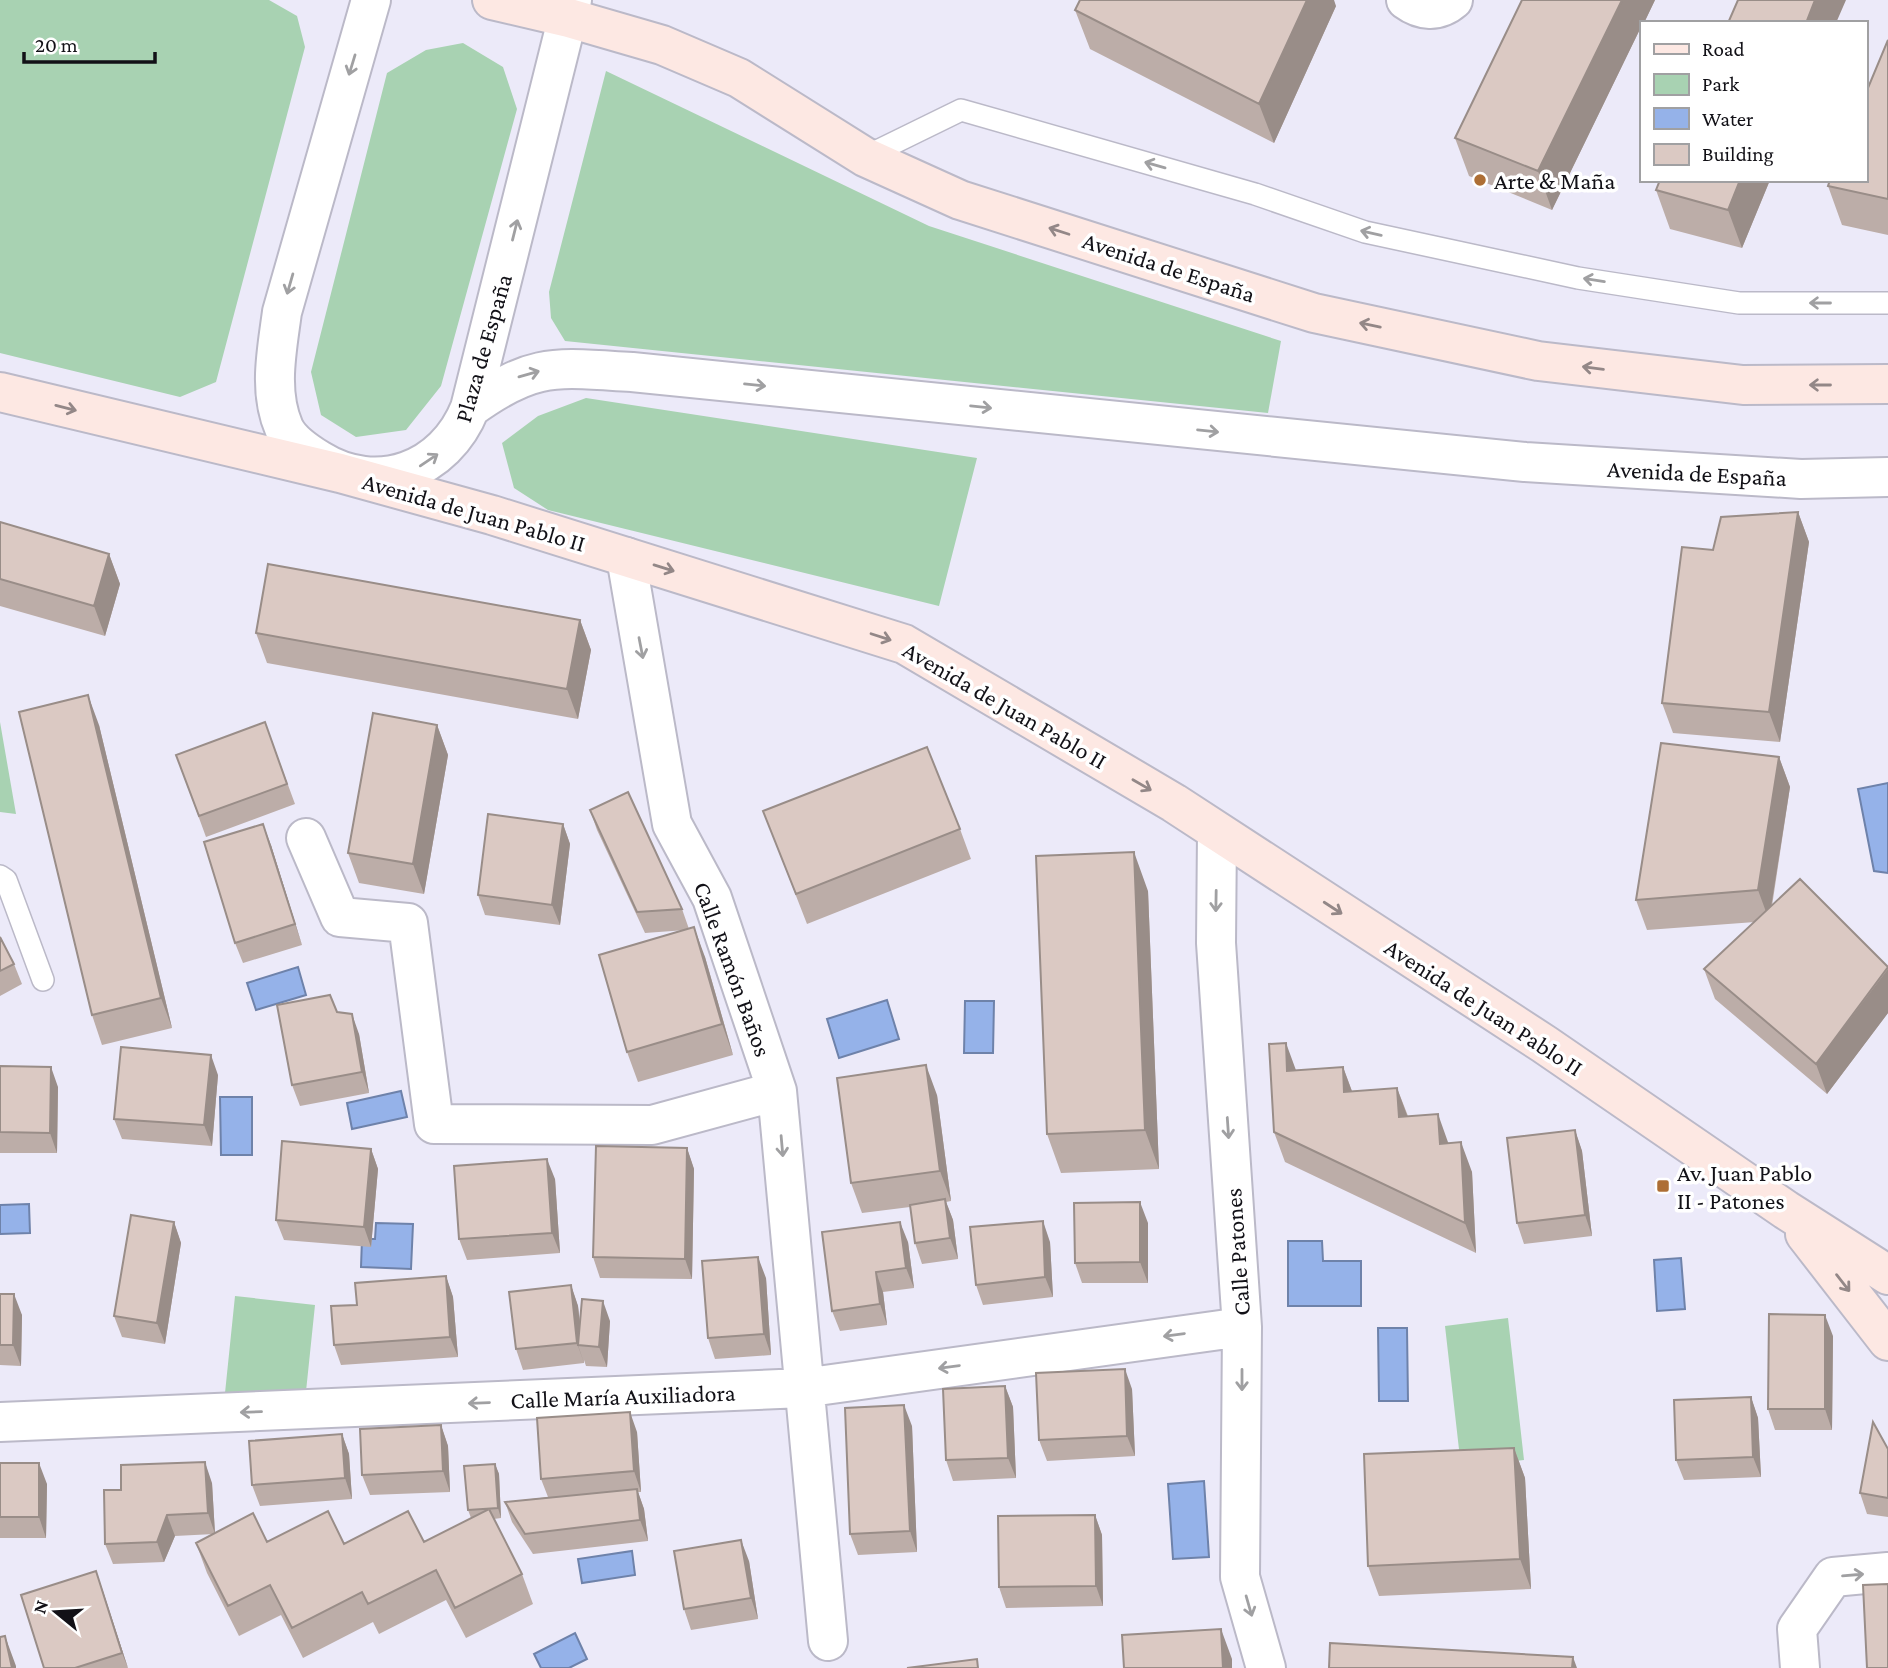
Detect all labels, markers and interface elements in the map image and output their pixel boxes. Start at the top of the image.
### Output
scale bar [24,21,156,65]
legend [1640,21,1867,182]
text: 20 m [35,33,78,57]
text: Road [1702,37,1745,61]
one-way arrow [344,54,357,76]
text: Park [1702,72,1739,96]
text: Water [1702,107,1754,131]
text: Building [1702,142,1774,166]
one-way arrow [1144,158,1166,171]
place label: Arte & Maña [1494,167,1615,194]
marker: Arte & Maña [1472,172,1488,188]
one-way arrow [509,219,522,242]
one-way arrow [1048,224,1070,237]
street label: Avenida de España [1079,226,1259,308]
one-way arrow [1361,226,1383,239]
street label: Plaza de España [449,271,517,425]
one-way arrow [283,273,296,295]
one-way arrow [1583,274,1606,287]
one-way arrow [1809,296,1832,310]
one-way arrow [1359,317,1382,331]
one-way arrow [1582,361,1605,374]
one-way arrow [518,367,540,380]
one-way arrow [743,378,766,391]
one-way arrow [1809,378,1832,392]
one-way arrow [969,401,992,414]
one-way arrow [54,402,77,415]
one-way arrow [1196,424,1218,437]
one-way arrow [419,453,438,467]
street label: Avenida de España [1607,455,1787,491]
street label: Avenida de Juan Pablo II [360,467,588,557]
one-way arrow [653,563,675,576]
one-way arrow [869,632,891,644]
one-way arrow [634,636,648,659]
street label: Avenida de Juan Pablo II [898,636,1112,774]
one-way arrow [1132,778,1152,792]
street label: Calle Ramón Baños [689,878,777,1060]
one-way arrow [1209,890,1223,913]
one-way arrow [1323,902,1343,916]
street label: Avenida de Juan Pablo II [1380,933,1588,1081]
one-way arrow [1222,1117,1235,1140]
one-way arrow [776,1134,789,1157]
place label: Av. Juan Pablo II - Patones [1677,1159,1812,1214]
marker: Av. Juan Pablo II - Patones [1655,1178,1671,1194]
street label: Calle Patones [1219,1187,1255,1317]
one-way arrow [1836,1273,1851,1292]
one-way arrow [1164,1329,1186,1342]
one-way arrow [938,1361,961,1374]
one-way arrow [1235,1368,1249,1391]
street label: Calle María Auxiliadora [510,1379,736,1413]
one-way arrow [467,1396,490,1409]
one-way arrow [240,1406,263,1419]
one-way arrow [1841,1568,1864,1581]
north arrow [21,1577,91,1647]
one-way arrow [1243,1595,1256,1617]
text: N [28,1597,52,1616]

